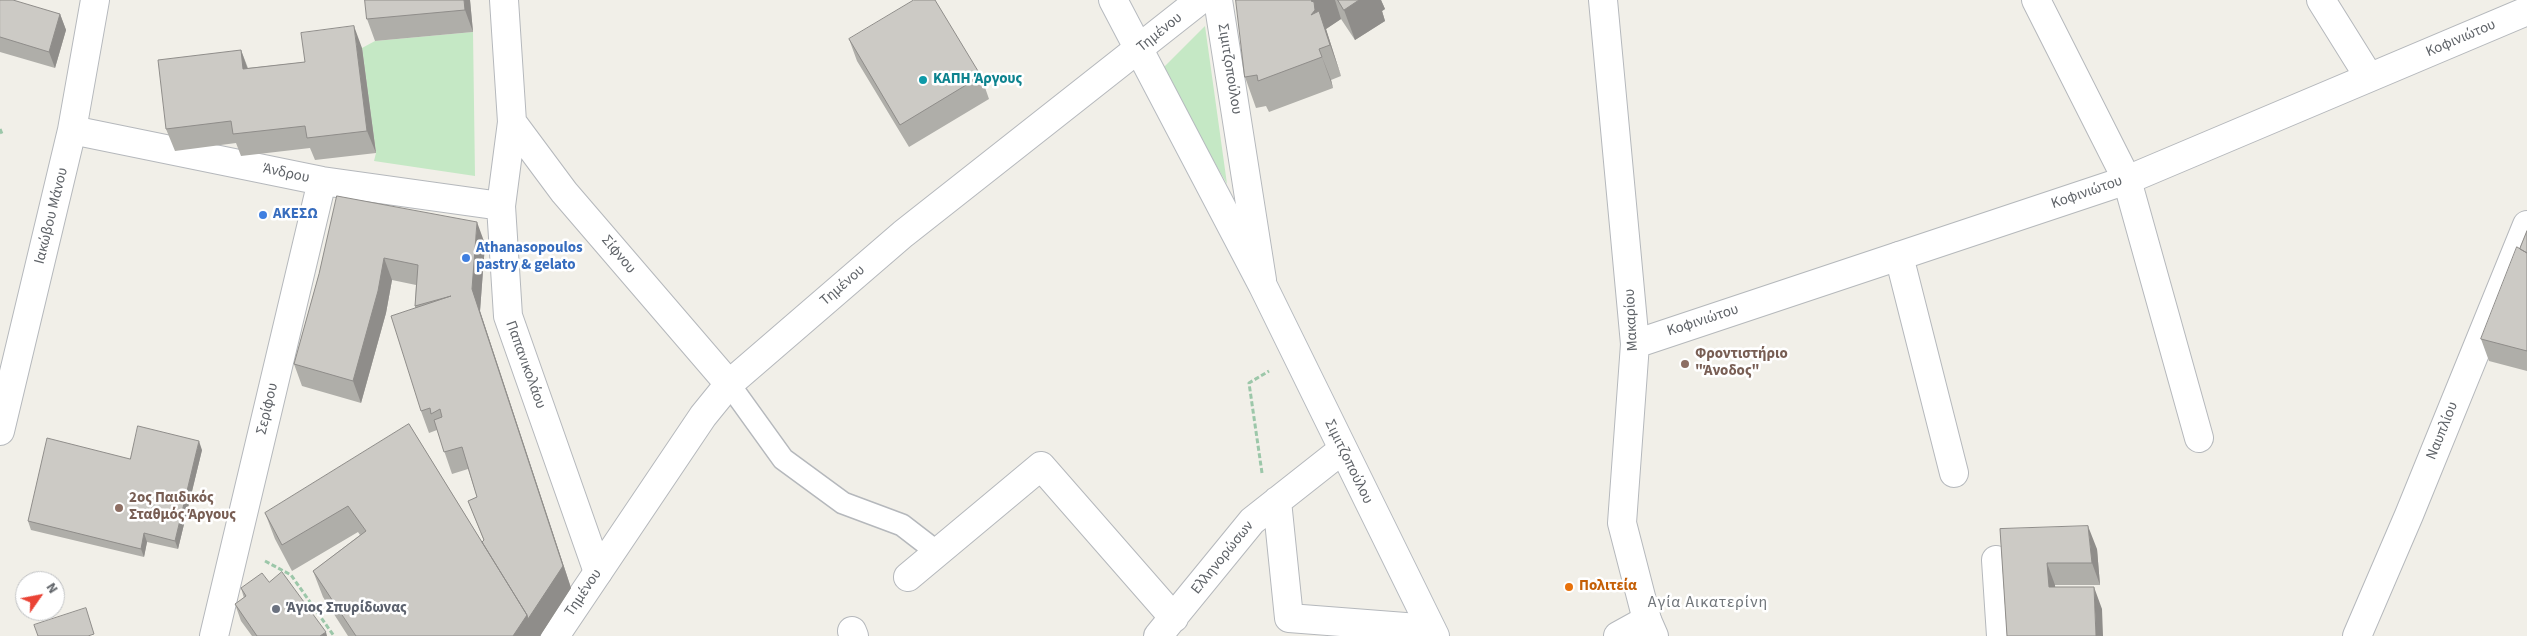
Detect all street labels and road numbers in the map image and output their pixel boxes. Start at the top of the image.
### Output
street label: Τημένου [1134,9,1186,57]
street label: Κοφινιώτου [2423,16,2499,62]
street label: Σιμιτζοπούλου [1213,22,1245,116]
street label: Άνδρου [261,160,311,188]
street label: Ιακώβου Μάνου [31,166,73,266]
street label: Κοφινιώτου [2049,172,2125,214]
street label: Σίφνου [597,232,639,278]
street label: Τημένου [817,262,869,310]
street label: Μακαρίου [1621,288,1643,352]
street label: Κοφινιώτου [1665,301,1741,341]
street label: Παπανικολάου [501,319,549,411]
street label: Σερίφου [253,381,283,437]
street label: Ναυπλίου [2423,399,2463,463]
street label: Σιμιτζοπούλου [1320,417,1376,507]
street label: Ελληνορώσων [1188,518,1258,598]
street label: Τημένου [562,566,606,620]

